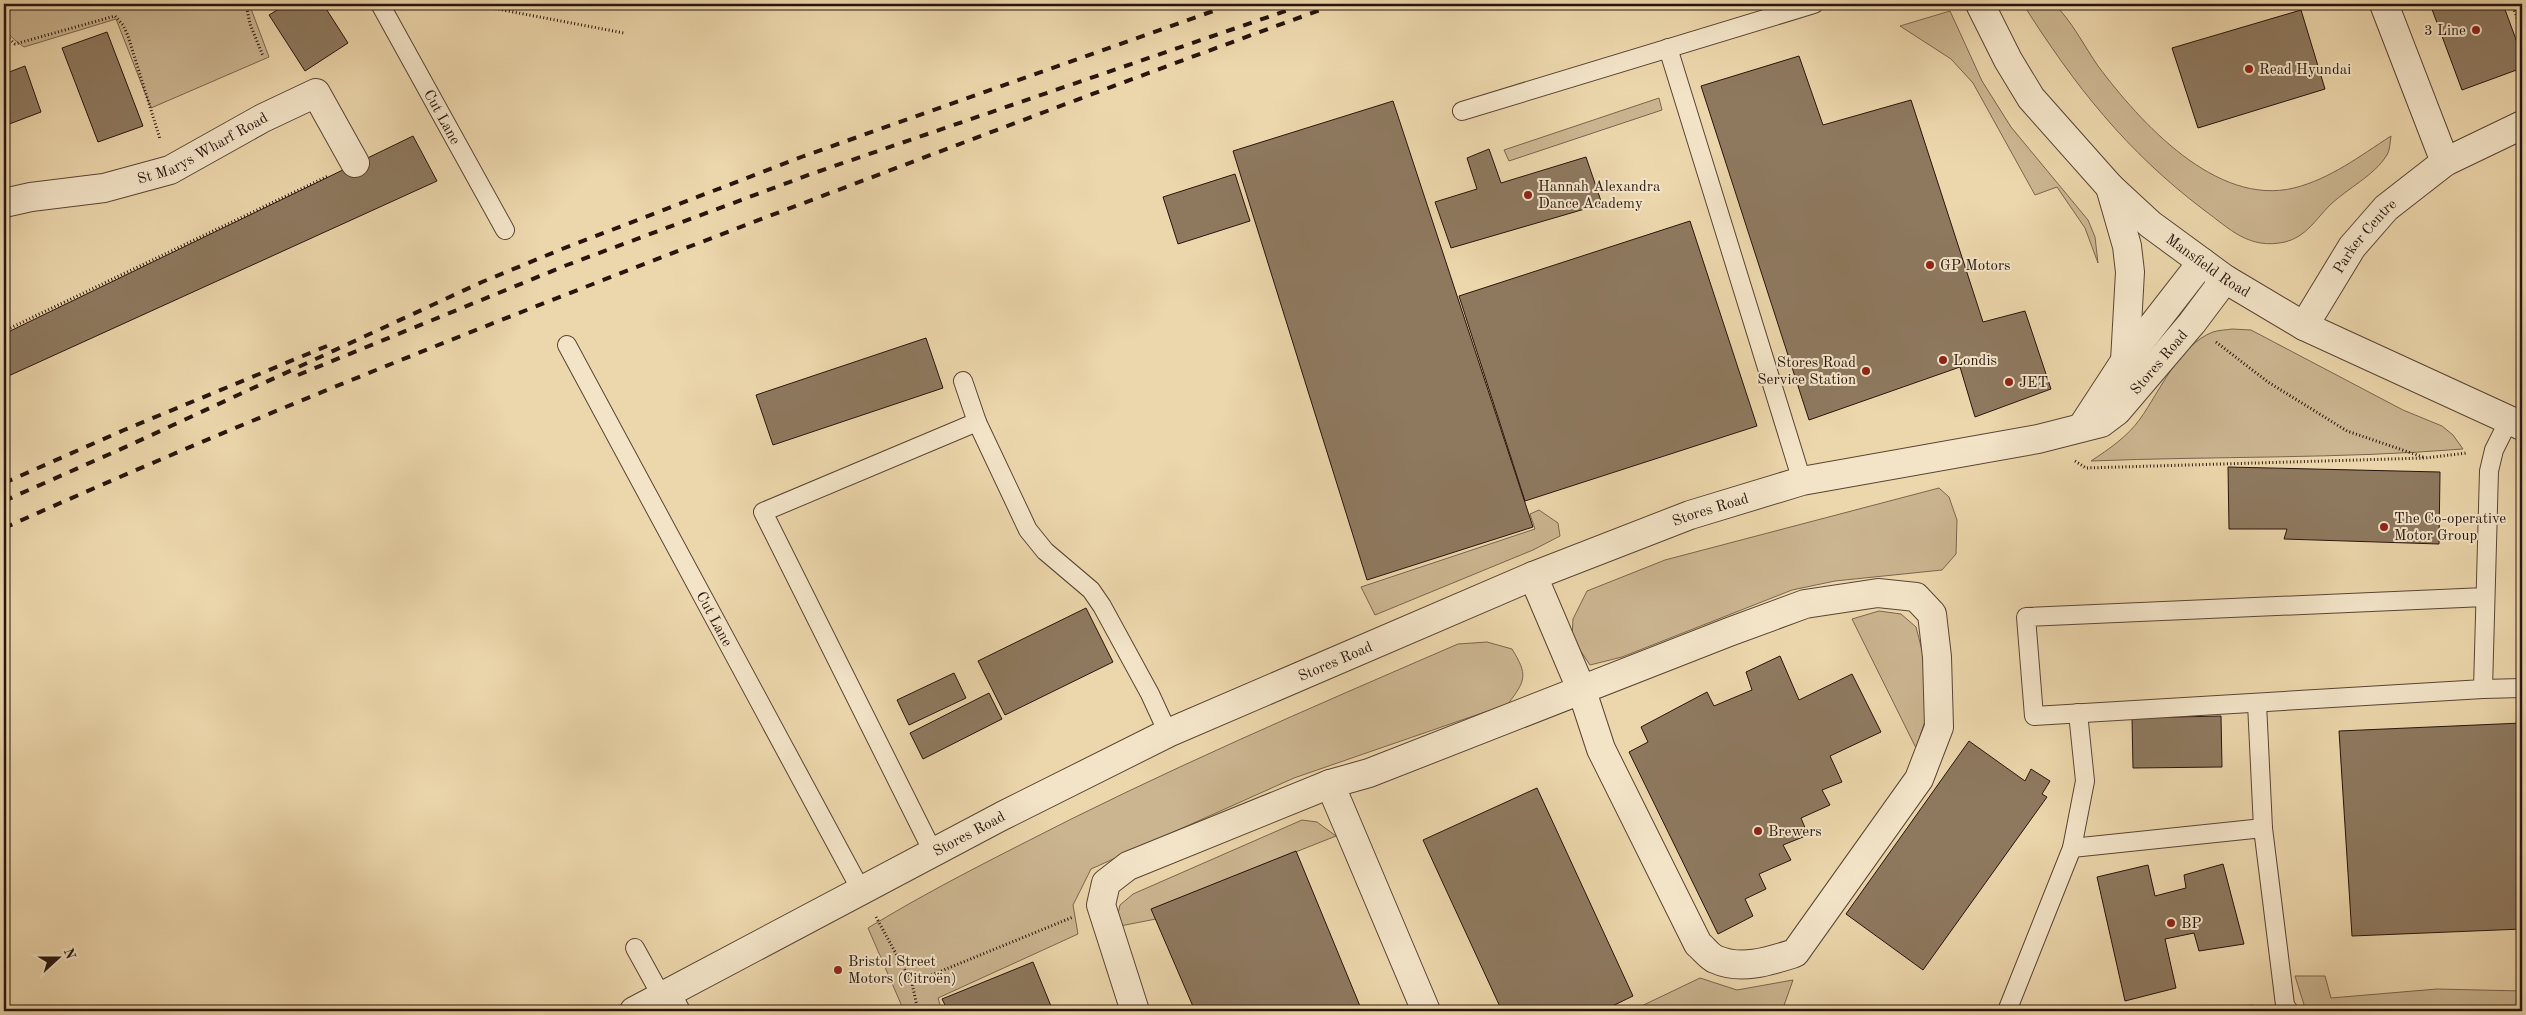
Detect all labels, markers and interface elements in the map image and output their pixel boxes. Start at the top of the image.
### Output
place label: 3 Line [2424,24,2466,39]
marker: 3 Line [2470,24,2482,36]
marker: Read Hyundai [2243,63,2255,75]
place label: Read Hyundai [2259,63,2351,78]
street label: Cut Lane [420,88,462,148]
street label: St Marys Wharf Road [136,111,271,188]
place label: Hannah Alexandra Dance Academy [1538,180,1661,212]
marker: Hannah Alexandra Dance Academy [1522,189,1534,201]
street label: Parker Centre [2332,197,2400,277]
street label: Mansfield Road [2162,232,2252,301]
marker: GP Motors [1924,259,1936,271]
place label: GP Motors [1940,259,2011,274]
street label: Stores Road [2129,328,2191,398]
marker: Londis [1937,354,1949,366]
place label: Londis [1953,354,1997,369]
place label: Stores Road Service Station [1757,356,1856,388]
marker: Stores Road Service Station [1860,365,1872,377]
marker: JET [2003,376,2015,388]
place label: JET [2019,376,2048,391]
street label: Stores Road [1671,492,1751,530]
place label: The Co-operative Motor Group [2394,512,2506,544]
marker: The Co-operative Motor Group [2378,521,2390,533]
street label: Cut Lane [692,589,734,650]
street label: Stores Road [1296,640,1375,685]
street label: Stores Road [931,810,1008,860]
marker: Brewers [1752,825,1764,837]
place label: Brewers [1768,825,1822,840]
marker: BP [2165,917,2177,929]
place label: BP [2181,917,2202,932]
north arrow [32,932,82,982]
text: N [61,946,78,961]
place label: Bristol Street Motors (Citroën) [848,955,957,987]
marker: Bristol Street Motors (Citroën) [832,964,844,976]

